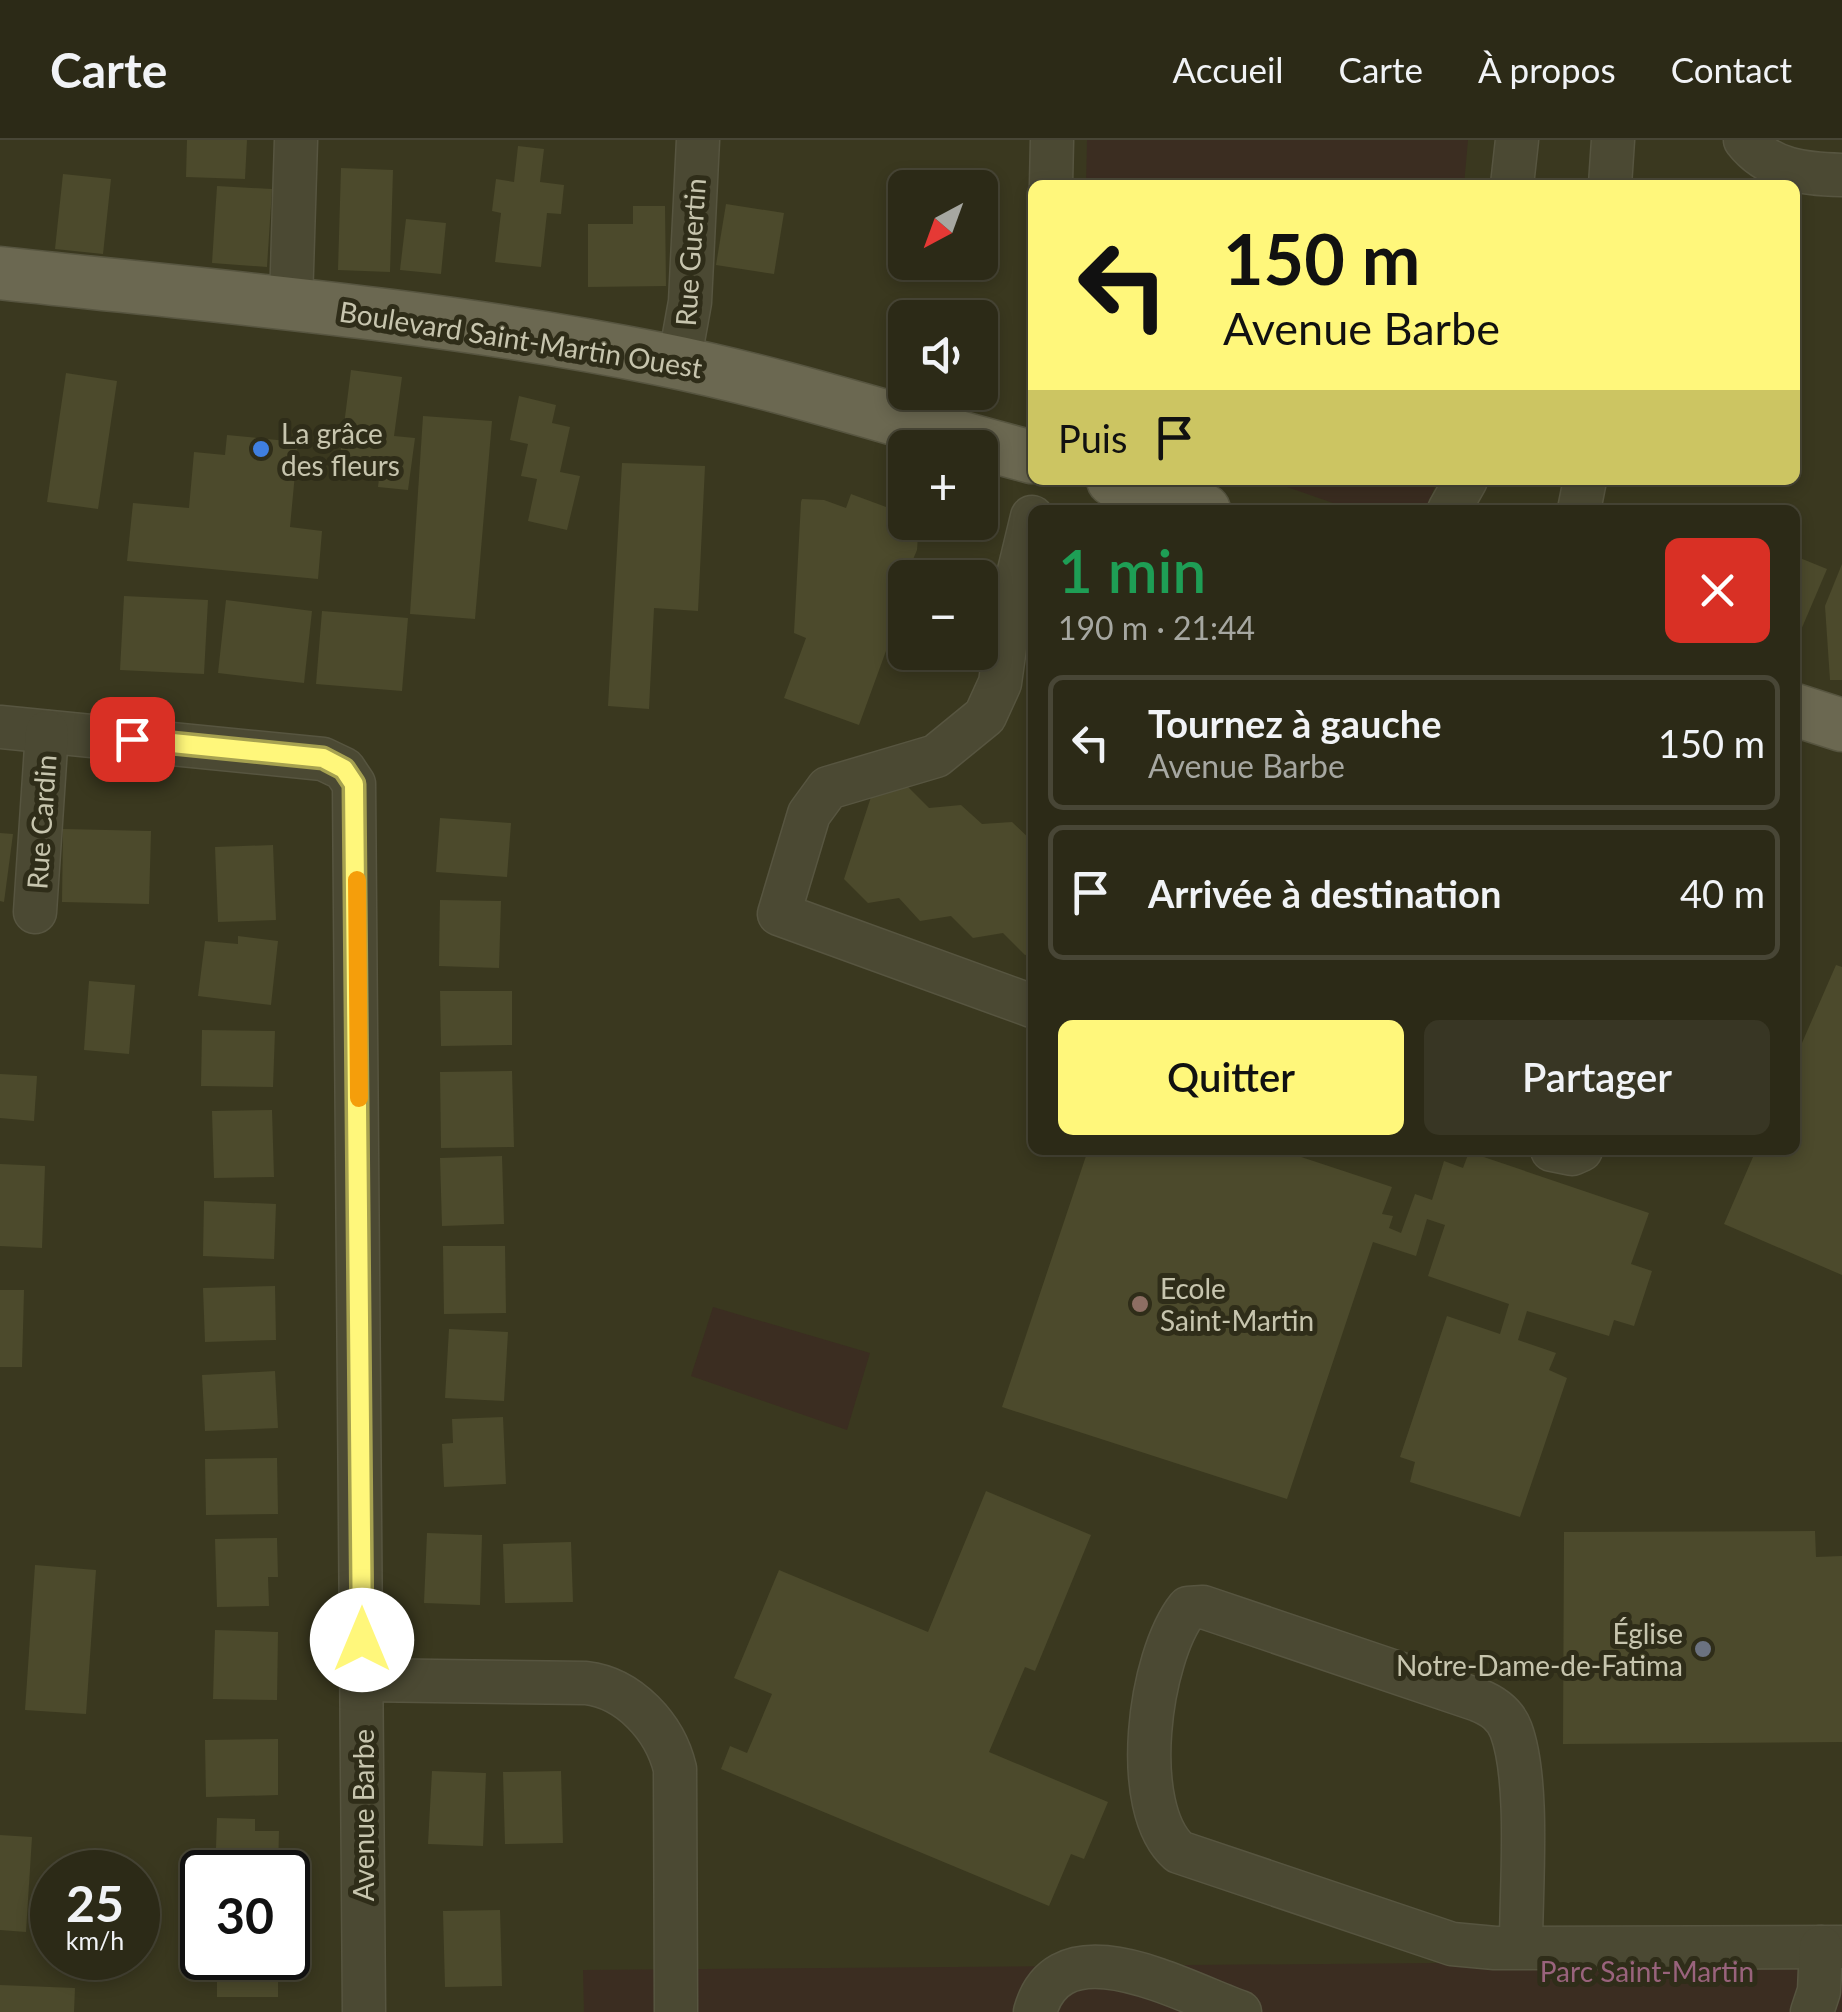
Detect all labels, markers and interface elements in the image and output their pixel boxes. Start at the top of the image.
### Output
text: Carte [50,41,167,98]
text: Accueil [1173,48,1284,90]
text: Carte [1339,48,1423,90]
text: À propos [1478,48,1616,90]
text: Contact [1671,48,1792,90]
north arrow [888,170,998,280]
map controls [888,170,998,670]
street label: Rue Guertin [668,177,712,327]
text: 150 m [1223,216,1420,300]
icon: left [1058,220,1188,350]
street label: Boulevard Saint-Martin Ouest [337,294,705,384]
button: sound [888,300,998,410]
text: Avenue Barbe [1223,301,1500,355]
icon: arrive [1147,410,1202,465]
text: Puis [1058,415,1127,461]
place label: La grâce des fleurs [281,416,400,482]
button: + [888,430,998,540]
marker: La grâce des fleurs [250,438,272,460]
text: 1 min [1058,534,1206,606]
button: close [1665,538,1770,643]
button: − [888,560,998,670]
text: 190 m · 21:44 [1058,608,1255,647]
pin [90,697,175,782]
text: Tournez à gauche [1148,700,1441,746]
icon: arrive [105,712,160,767]
icon: left [1063,715,1118,770]
text: 150 m [1658,720,1765,766]
text: Avenue Barbe [1148,746,1345,785]
street label: Rue Cardin [19,754,63,890]
icon: arrive [1063,865,1118,920]
text: Arrivée à destination [1148,870,1501,916]
text: 40 m [1680,870,1765,916]
button: Quitter [1058,1020,1404,1135]
button: Partager [1424,1020,1770,1135]
place label: Ecole Saint-Martin [1160,1271,1314,1337]
marker: Ecole Saint-Martin [1129,1293,1151,1315]
position arrow [310,1588,414,1692]
place label: Église Notre-Dame-de-Fatima [1396,1616,1683,1682]
marker: Église Notre-Dame-de-Fatima [1692,1638,1714,1660]
street label: Avenue Barbe [346,1729,380,1901]
speed limit sign: 30 [180,1850,310,1980]
text: 25 [66,1873,124,1933]
text: km/h [66,1925,124,1955]
park label: Parc Saint-Martin [1540,1954,1754,1988]

